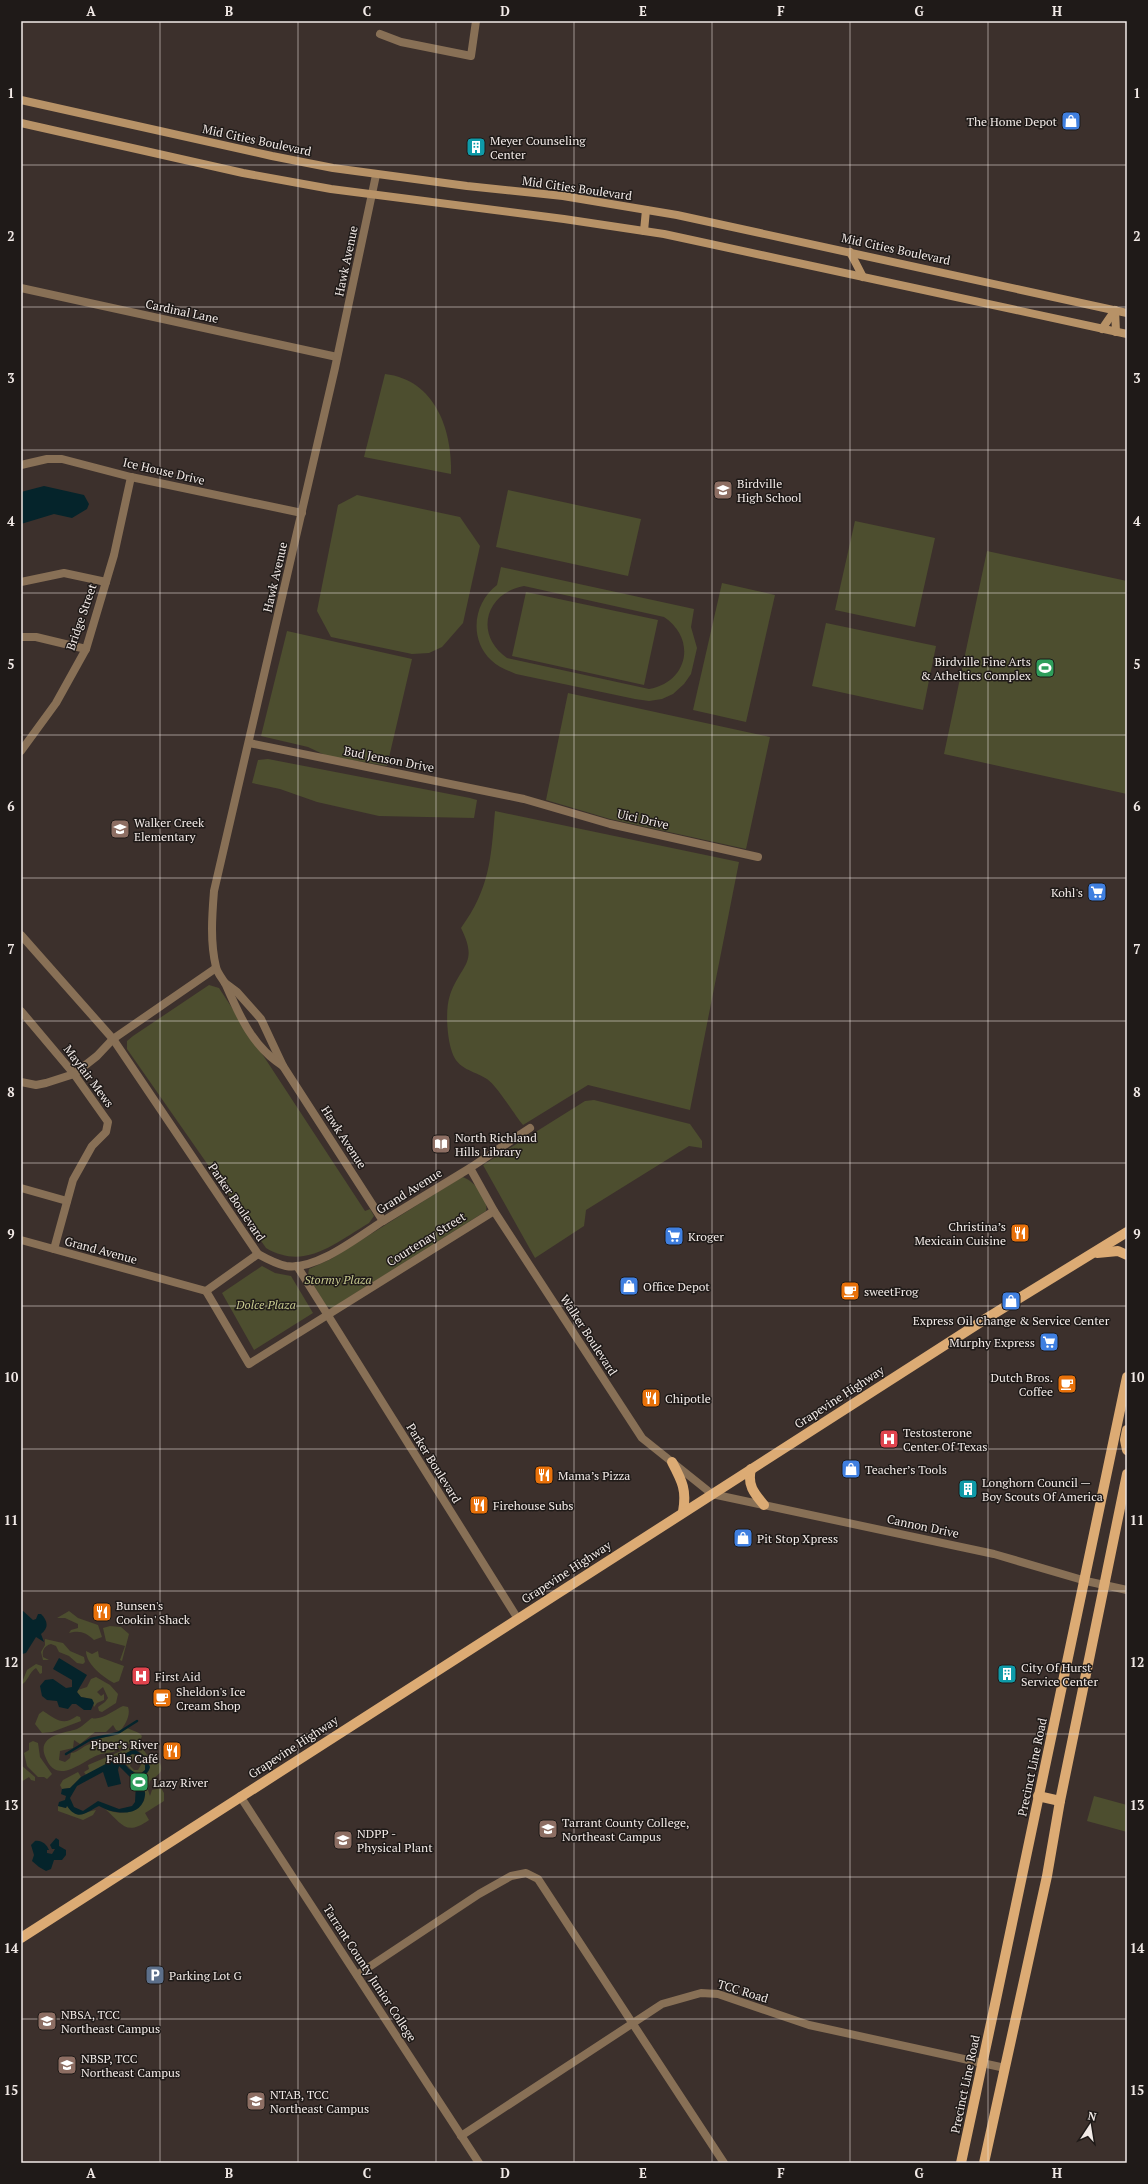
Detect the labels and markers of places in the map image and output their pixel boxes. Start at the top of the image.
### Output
shop icon: The Home Depot [1060,110,1082,132]
place label: The Home Depot [967,114,1058,129]
place label: Meyer Counseling Center [490,133,586,162]
building icon: Meyer Counseling Center [465,136,487,158]
place label: Birdville High School [737,476,802,505]
school or university icon: Birdville High School [712,479,734,501]
place label: Birdville Fine Arts & Atheltics Complex [920,654,1032,683]
sports icon: Birdville Fine Arts & Atheltics Complex [1034,657,1056,679]
place label: Walker Creek Elementary [134,815,205,844]
school or university icon: Walker Creek Elementary [109,818,131,840]
supermarket icon: Kohl's [1086,881,1108,903]
place label: Kohl's [1051,885,1083,900]
place label: North Richland Hills Library [455,1130,537,1159]
library icon: North Richland Hills Library [430,1133,452,1155]
place label: Christina’s Mexicain Cuisine [914,1219,1006,1248]
restaurant icon: Christina’s Mexicain Cuisine [1009,1222,1031,1244]
supermarket icon: Kroger [663,1225,685,1247]
place label: Kroger [688,1229,724,1244]
shop icon: Office Depot [618,1275,640,1297]
place label: Office Depot [643,1279,710,1294]
cafe icon: sweetFrog [839,1280,861,1302]
place label: sweetFrog [864,1284,919,1299]
shop icon: Express Oil Change & Service Center [1000,1290,1022,1312]
place label: Express Oil Change & Service Center [913,1313,1110,1328]
supermarket icon: Murphy Express [1038,1331,1060,1353]
place label: Murphy Express [949,1335,1035,1350]
place label: Dutch Bros. Coffee [990,1370,1053,1399]
cafe icon: Dutch Bros. Coffee [1056,1373,1078,1395]
restaurant icon: Chipotle [640,1387,662,1409]
place label: Chipotle [665,1391,711,1406]
place label: Testosterone Center Of Texas [903,1425,988,1454]
hospital icon: Testosterone Center Of Texas [878,1428,900,1450]
shop icon: Teacher’s Tools [840,1458,862,1480]
place label: Teacher’s Tools [865,1462,947,1477]
restaurant icon: Mama’s Pizza [533,1464,555,1486]
place label: Mama’s Pizza [558,1468,630,1483]
place label: Longhorn Council — Boy Scouts Of America [982,1475,1103,1504]
building icon: Longhorn Council — Boy Scouts Of America [957,1478,979,1500]
restaurant icon: Firehouse Subs [468,1494,490,1516]
place label: Firehouse Subs [493,1498,574,1513]
shop icon: Pit Stop Xpress [732,1527,754,1549]
place label: Pit Stop Xpress [757,1531,838,1546]
place label: Bunsen's Cookin' Shack [116,1598,191,1627]
restaurant icon: Bunsen's Cookin' Shack [91,1601,113,1623]
place label: City Of Hurst Service Center [1021,1660,1098,1689]
building icon: City Of Hurst Service Center [996,1663,1018,1685]
hospital icon: First Aid [130,1665,152,1687]
place label: First Aid [155,1669,201,1684]
place label: Sheldon's Ice Cream Shop [176,1684,246,1713]
cafe icon: Sheldon's Ice Cream Shop [151,1687,173,1709]
place label: Piper’s River Falls Café [91,1737,158,1766]
restaurant icon: Piper’s River Falls Café [161,1740,183,1762]
sports icon: Lazy River [128,1771,150,1793]
place label: Lazy River [153,1775,209,1790]
place label: Tarrant County College, Northeast Campus [562,1815,690,1844]
school or university icon: Tarrant County College, Northeast Campus [537,1818,559,1840]
place label: NDPP - Physical Plant [357,1826,433,1855]
school or university icon: NDPP - Physical Plant [332,1829,354,1851]
parking icon: Parking Lot G [144,1964,166,1986]
place label: Parking Lot G [169,1968,242,1983]
place label: NBSA, TCC Northeast Campus [61,2007,160,2036]
school or university icon: NBSA, TCC Northeast Campus [36,2010,58,2032]
place label: NBSP, TCC Northeast Campus [81,2051,180,2080]
school or university icon: NBSP, TCC Northeast Campus [56,2054,78,2076]
place label: NTAB, TCC Northeast Campus [270,2087,369,2116]
school or university icon: NTAB, TCC Northeast Campus [245,2090,267,2112]

